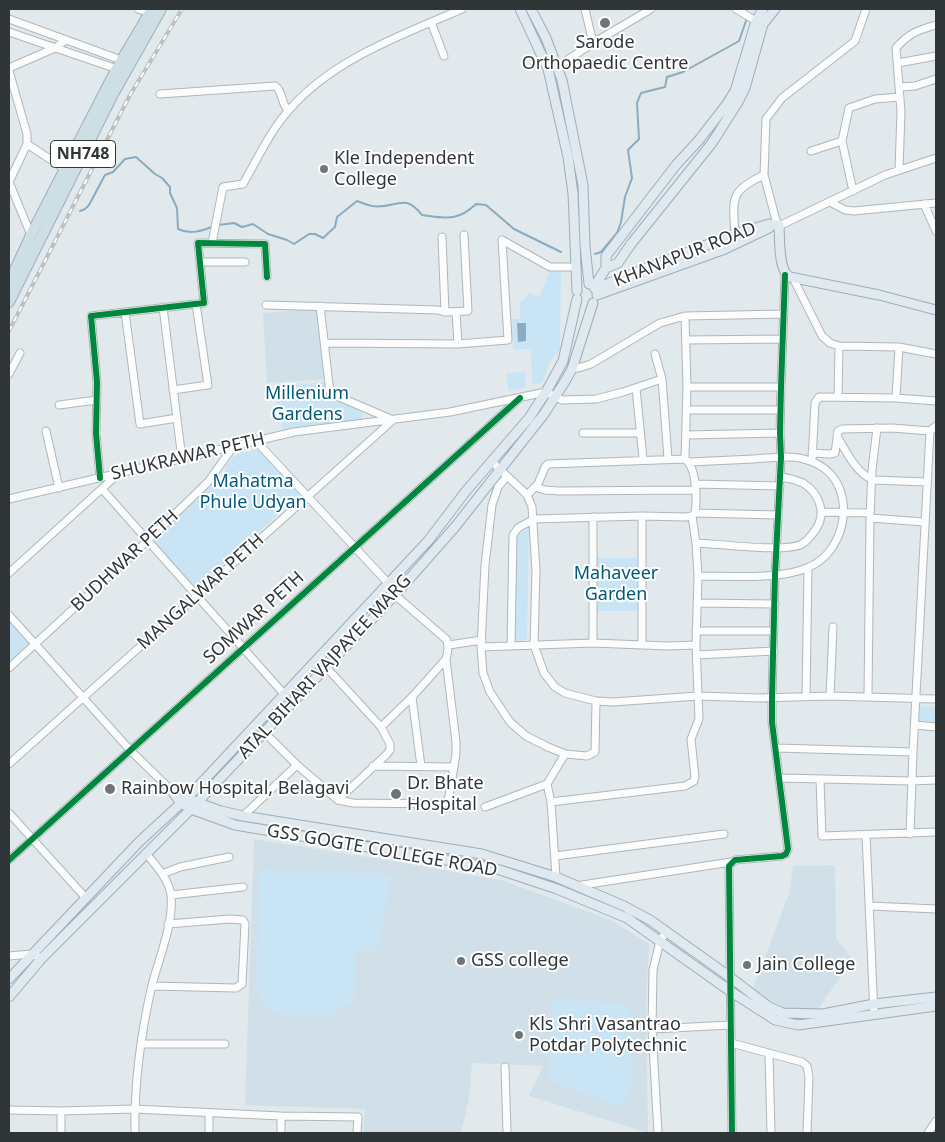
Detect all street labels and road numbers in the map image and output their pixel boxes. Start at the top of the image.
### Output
road number: NH748 [51,140,116,168]
street label: KHANAPUR ROAD [611,218,759,292]
street label: SHUKRAWAR PETH [109,429,267,485]
street label: BUDHWAR PETH [67,506,183,616]
street label: MANGALWAR PETH [133,529,269,655]
street label: SOMWAR PETH [199,567,309,669]
street label: ATAL BIHARI VAJPAYEE MARG [234,570,416,764]
street label: GSS GOGTE COLLEGE ROAD [265,820,499,882]

